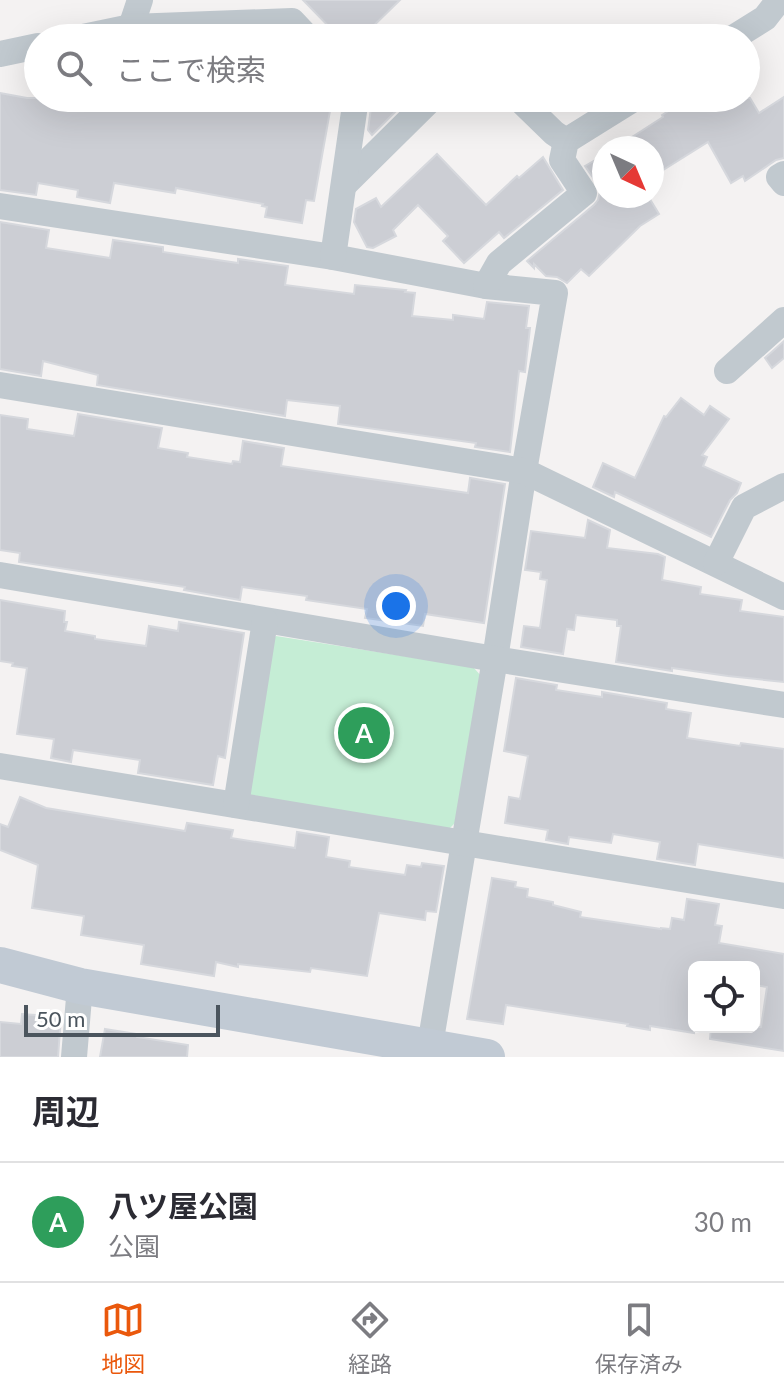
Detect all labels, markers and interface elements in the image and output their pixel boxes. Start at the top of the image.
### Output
search box [24,24,760,112]
icon: search [52,46,96,90]
text: ここで検索 [116,51,266,87]
north arrow [592,136,664,208]
your location [376,586,416,626]
pin: A [338,703,390,763]
map controls [688,961,760,1033]
button: locate [688,961,760,1033]
scale bar [24,1001,220,1037]
text: 50 m [36,1005,85,1032]
text: 周辺 [32,1090,100,1131]
text: 八ツ屋公園 [108,1187,258,1223]
text: A [49,1206,67,1238]
text: 30 m [694,1206,752,1238]
text: 公園 [108,1230,160,1262]
tab: 地図 [101,1298,145,1378]
tab: 経路 [348,1298,392,1378]
tab: 保存済み [595,1298,683,1378]

